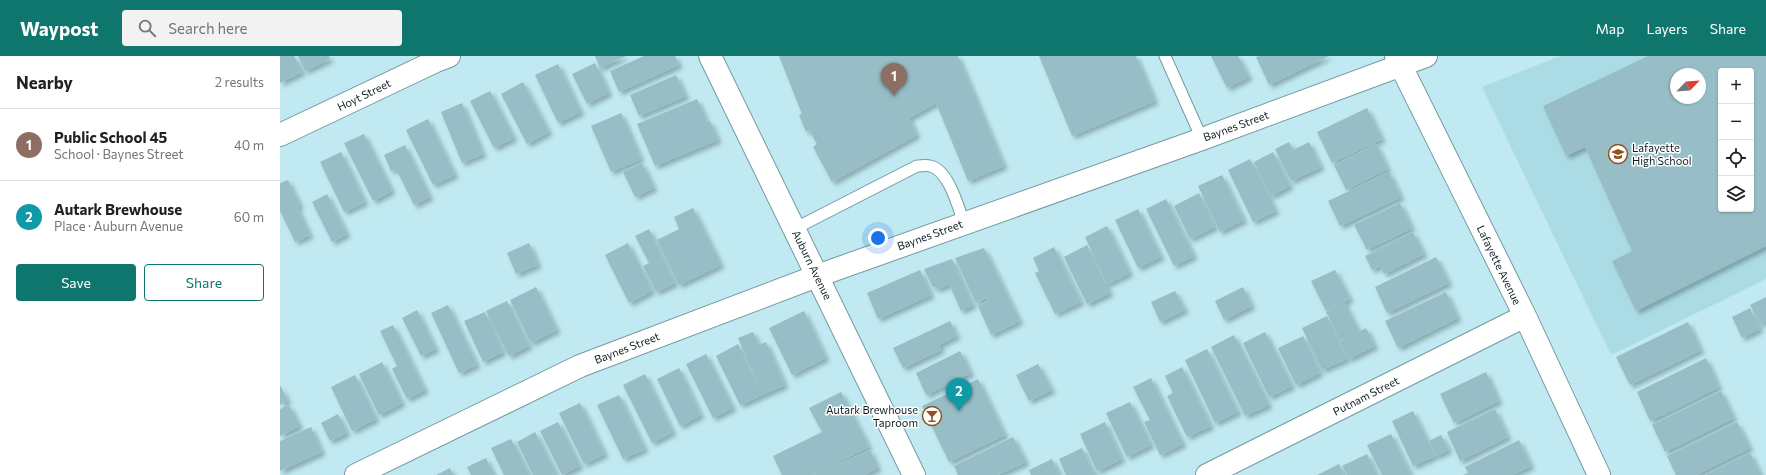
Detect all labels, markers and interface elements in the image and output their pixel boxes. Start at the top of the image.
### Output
search box [122,10,402,46]
text: Waypost [20,17,98,40]
icon: search [136,17,158,39]
text: Search here [168,19,248,37]
text: Map [1596,20,1624,37]
text: Layers [1646,20,1688,37]
text: Share [1710,20,1746,37]
pin: 1 [881,63,907,96]
north arrow [1670,68,1706,104]
map controls [1718,68,1754,212]
button: + [1718,68,1754,104]
text: Nearby [16,72,73,93]
text: 2 results [215,74,264,90]
street label: Hoyt Street [335,76,393,113]
button: − [1718,104,1754,140]
street label: Baynes Street [1201,108,1271,143]
text: Public School 45 [54,128,167,146]
text: 1 [26,137,32,153]
text: 40 m [234,137,264,153]
button: locate [1718,140,1754,176]
place label: Lafayette High School [1632,141,1692,167]
school or university icon: Lafayette High School [1607,143,1629,165]
text: School · Baynes Street [54,146,184,162]
button: layers [1718,176,1754,212]
text: Autark Brewhouse [54,200,182,218]
text: 2 [25,209,33,225]
text: 60 m [234,209,264,225]
street label: Baynes Street [895,217,965,252]
text: Place · Auburn Avenue [54,218,183,234]
street label: Lafayette Avenue [1475,223,1524,307]
street label: Auburn Avenue [790,228,835,302]
your location [868,228,888,248]
button: Save [16,264,136,301]
button: Share [144,264,264,301]
street label: Baynes Street [592,329,662,366]
street label: Putnam Street [1331,373,1401,418]
pin: 2 [946,378,972,411]
place label: Autark Brewhouse Taproom [826,403,918,429]
bar icon: Autark Brewhouse Taproom [921,405,943,427]

